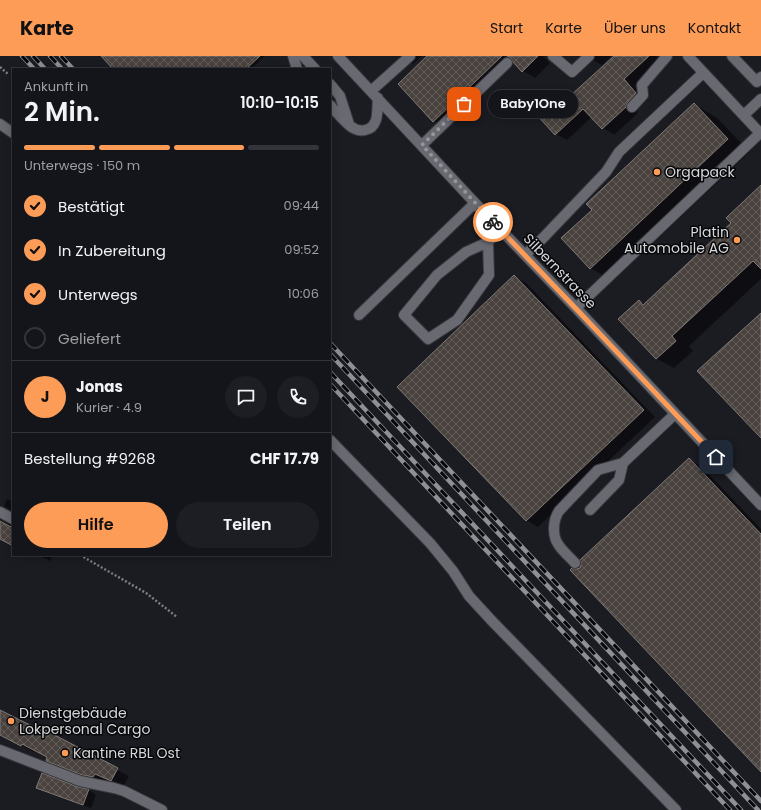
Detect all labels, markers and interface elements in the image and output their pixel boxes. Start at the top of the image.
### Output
text: Karte [20,15,74,42]
text: Start [490,18,523,38]
text: Karte [545,18,582,38]
text: Über uns [604,18,666,38]
text: Kontakt [688,18,741,38]
text: Ankunft in [24,77,88,96]
pin [447,87,481,121]
callout: Baby1One [488,90,578,118]
text: 10:10–10:15 [240,92,319,113]
icon: bag [453,93,475,115]
text: 2 Min. [24,94,100,130]
text: Baby1One [500,94,566,113]
text: Unterwegs · 150 m [24,156,140,175]
place label: Orgapack [665,162,736,182]
marker: Orgapack [652,167,662,177]
icon: check [24,195,46,217]
text: Bestätigt [58,196,125,217]
text: 09:44 [284,196,319,215]
courier [473,202,513,242]
icon: bike [482,211,504,233]
place label: Platin Automobile AG [624,222,729,258]
street label: Silbernstrasse [519,229,601,313]
marker: Platin Automobile AG [732,235,742,245]
icon: check [24,239,46,261]
text: In Zubereitung [58,240,166,261]
text: 09:52 [284,240,319,259]
icon: check [24,283,46,305]
text: Unterwegs [58,284,138,305]
text: 10:06 [287,284,319,303]
text: Geliefert [58,328,121,349]
text: Jonas [76,376,123,397]
button: chat [225,376,267,418]
button: phone [277,376,319,418]
text: J [41,386,49,407]
text: Kurier · 4.9 [76,398,142,417]
pin [699,440,733,474]
icon: home [705,446,727,468]
text: Bestellung #9268 [24,448,155,469]
text: CHF 17.79 [250,448,319,469]
button: Hilfe [24,502,168,548]
button: Teilen [176,502,319,548]
place label: Dienstgebäude Lokpersonal Cargo [19,703,150,739]
marker: Dienstgebäude Lokpersonal Cargo [6,716,16,726]
place label: Kantine RBL Ost [73,743,180,763]
marker: Kantine RBL Ost [60,748,70,758]

